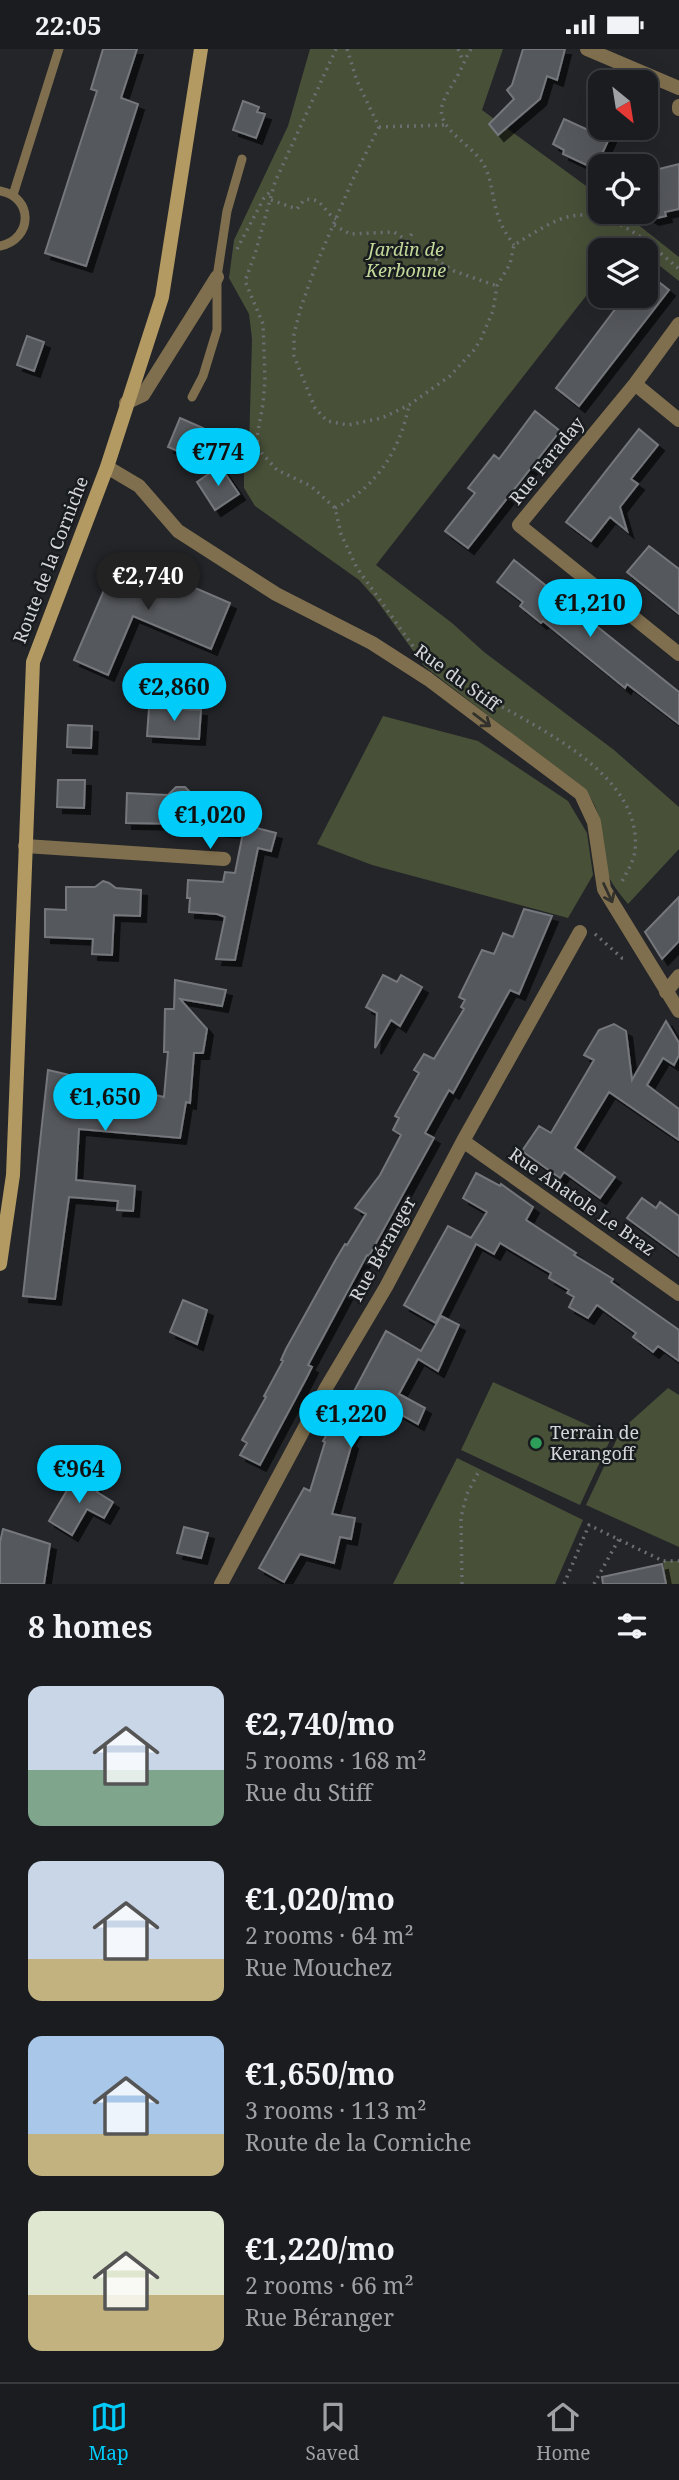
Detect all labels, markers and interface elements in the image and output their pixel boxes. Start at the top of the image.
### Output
text: 22:05 [35,7,102,43]
north arrow [588,70,658,140]
map controls [588,70,658,308]
button: locate [588,154,658,224]
park label: Jardin de Kerbonne [365,237,446,282]
button: layers [588,238,658,308]
street label: Rue Faraday [503,411,590,509]
pin: €774 [177,429,259,488]
text: €774 [192,435,244,467]
street label: Route de la Corniche [7,473,93,647]
pin: €2,740 [91,553,205,612]
text: €2,740 [112,559,184,591]
pin: €1,210 [533,579,647,639]
text: €1,210 [554,586,626,618]
street label: Rue du Stiff [410,638,506,717]
pin: €2,860 [117,663,231,723]
text: €2,860 [138,670,210,702]
one-way arrow [472,712,491,727]
pin: €1,020 [153,791,267,851]
text: €1,020 [174,798,246,830]
one-way arrow [602,882,615,903]
pin: €1,650 [48,1073,162,1133]
text: €1,650 [69,1080,141,1112]
street label: Rue Anatole Le Braz [505,1142,660,1261]
street label: Rue Béranger [343,1191,421,1305]
pin: €1,220 [294,1391,408,1450]
text: €1,220 [315,1397,387,1429]
place label: Terrain de Kerangoff [550,1420,639,1465]
marker: Terrain de Kerangoff [528,1435,544,1451]
pin: €964 [38,1445,120,1505]
text: €964 [53,1452,105,1484]
text: 8 homes [28,1606,152,1647]
icon: filters [613,1607,651,1645]
text: €2,740/mo [245,1703,395,1744]
icon: home [84,1714,168,1798]
text: 5 rooms · 168 m² [245,1744,427,1776]
text: Rue du Stiff [245,1776,372,1808]
text: €1,020/mo [245,1878,395,1919]
icon: home [84,1889,168,1973]
text: 2 rooms · 64 m² [245,1919,414,1951]
text: Rue Mouchez [245,1951,392,1983]
text: €1,650/mo [245,2053,395,2094]
icon: home [84,2064,168,2148]
text: 3 rooms · 113 m² [245,2094,427,2126]
text: Route de la Corniche [245,2126,471,2158]
text: €1,220/mo [245,2228,395,2269]
icon: home [84,2239,168,2323]
text: 2 rooms · 66 m² [245,2269,414,2301]
text: Rue Béranger [245,2301,394,2333]
tab: Map [88,2398,129,2466]
tab: Saved [306,2398,359,2466]
tab: Home [536,2398,591,2466]

